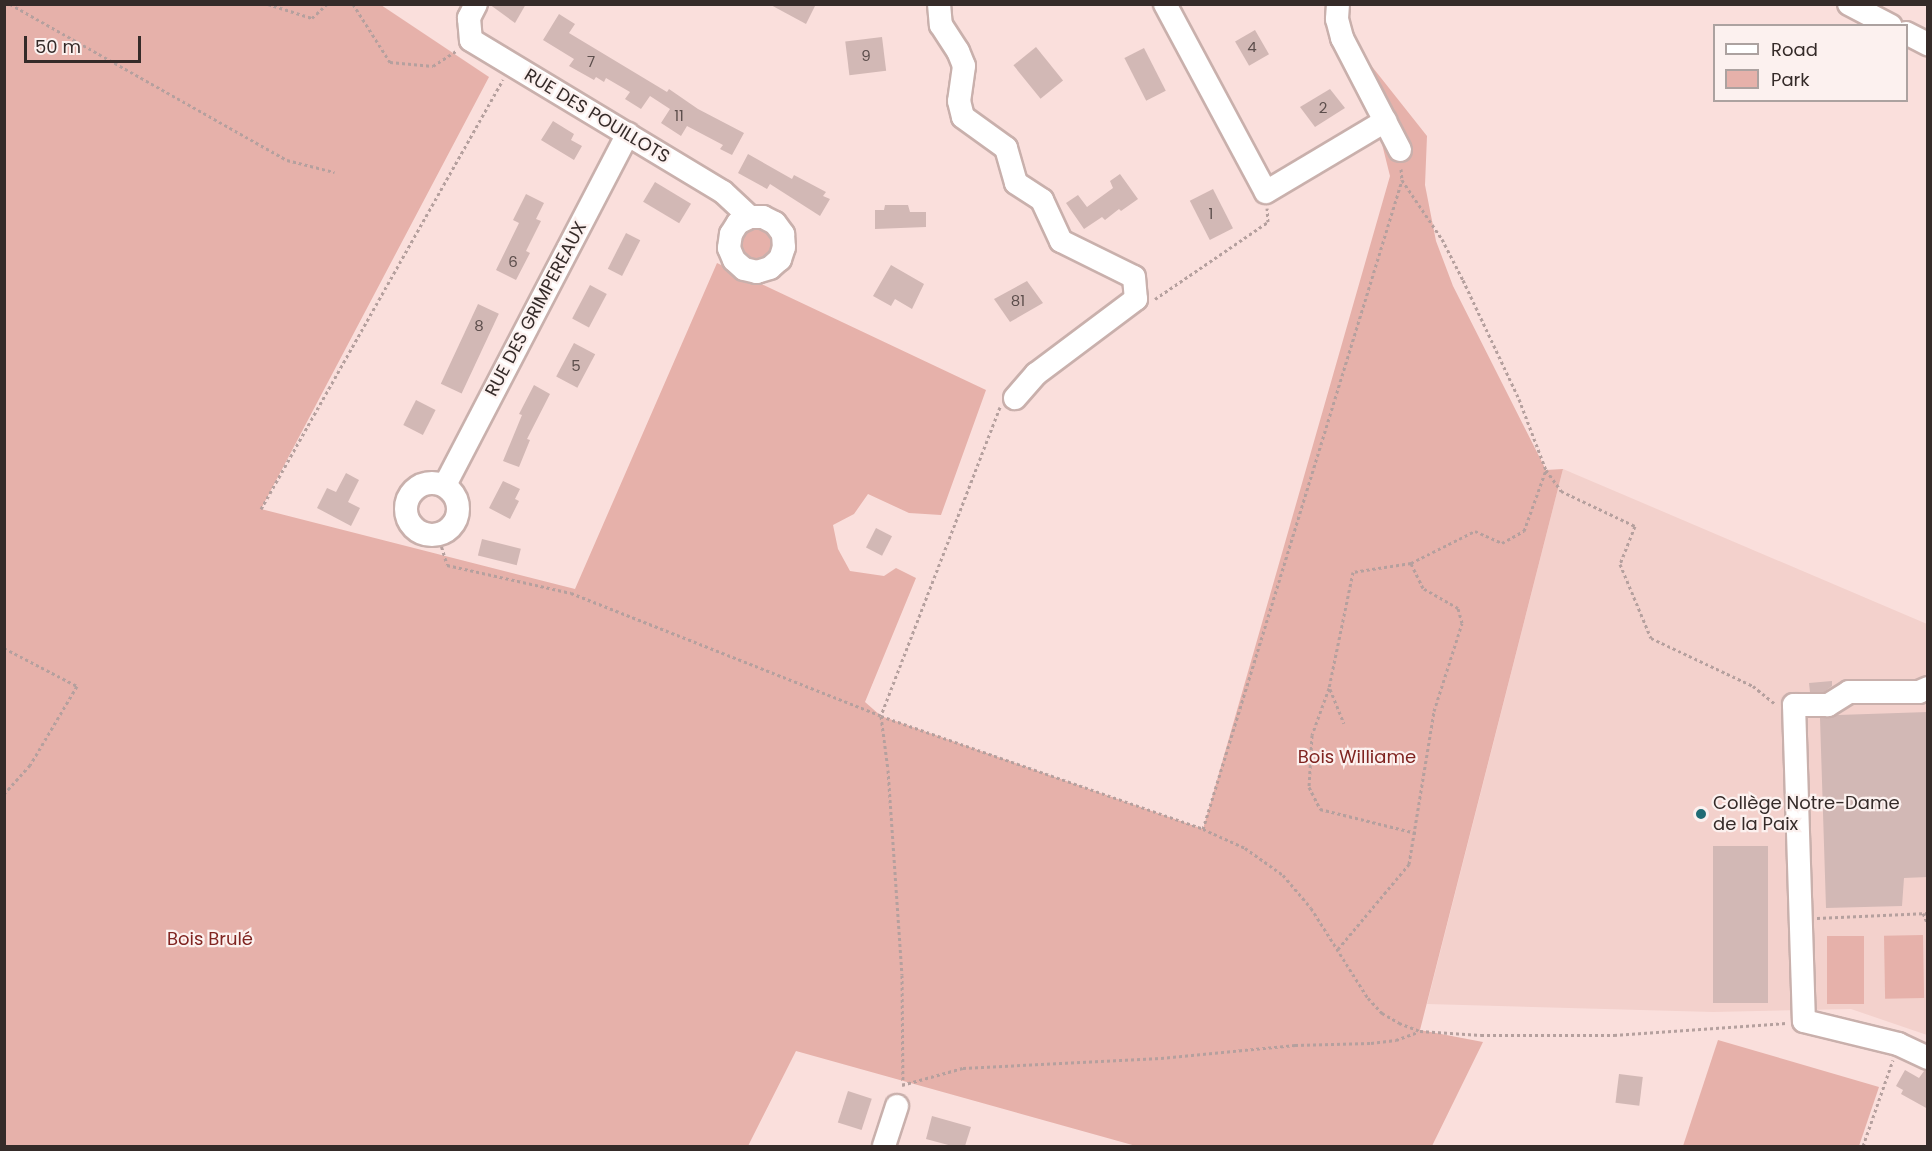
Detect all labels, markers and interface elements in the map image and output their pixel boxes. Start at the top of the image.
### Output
scale bar [27,24,144,62]
legend [1713,24,1908,102]
text: 50 m [35,34,81,59]
text: Road [1771,37,1818,62]
house number: 4 [1247,38,1257,56]
house number: 9 [861,47,871,65]
house number: 7 [587,53,595,71]
street label: RUE DES POUILLOTS [520,64,674,168]
text: Park [1771,67,1810,92]
house number: 2 [1319,99,1327,117]
house number: 11 [674,107,684,125]
house number: 1 [1209,205,1213,223]
street label: RUE DES GRIMPEREAUX [481,218,591,400]
house number: 6 [508,253,518,271]
house number: 81 [1011,292,1025,310]
house number: 8 [474,317,484,335]
house number: 5 [571,357,581,375]
park label: Bois Williame [1298,746,1416,768]
place label: Collège Notre-Dame de la Paix [1713,793,1900,836]
marker: Collège Notre-Dame de la Paix [1694,807,1708,821]
park label: Bois Brulé [167,928,253,950]

